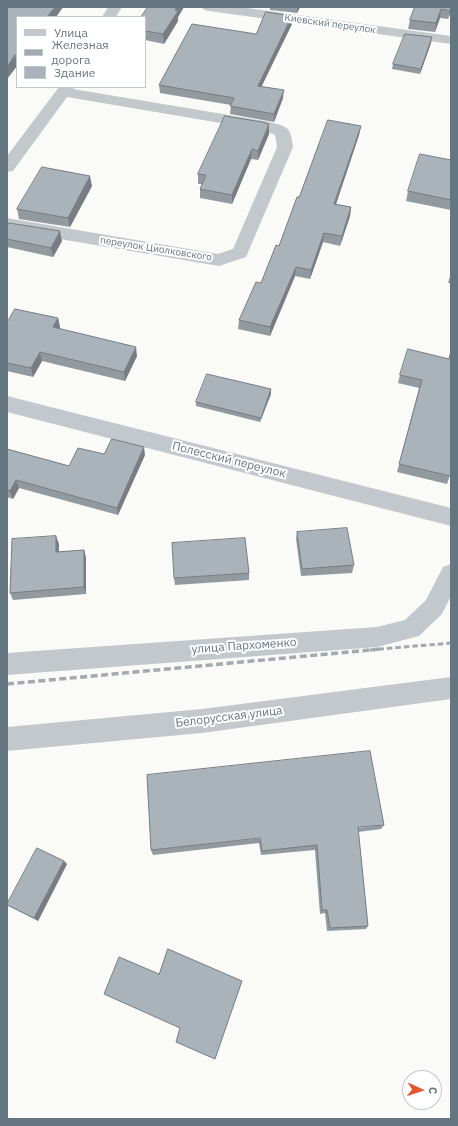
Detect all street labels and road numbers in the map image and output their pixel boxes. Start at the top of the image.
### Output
street label: Киевский переулок [284,12,376,36]
street label: переулок Циолковского [99,234,213,264]
street label: Полесский переулок [171,439,287,481]
street label: улица Пархоменко [191,635,297,657]
street label: Белорусская улица [175,703,283,731]

